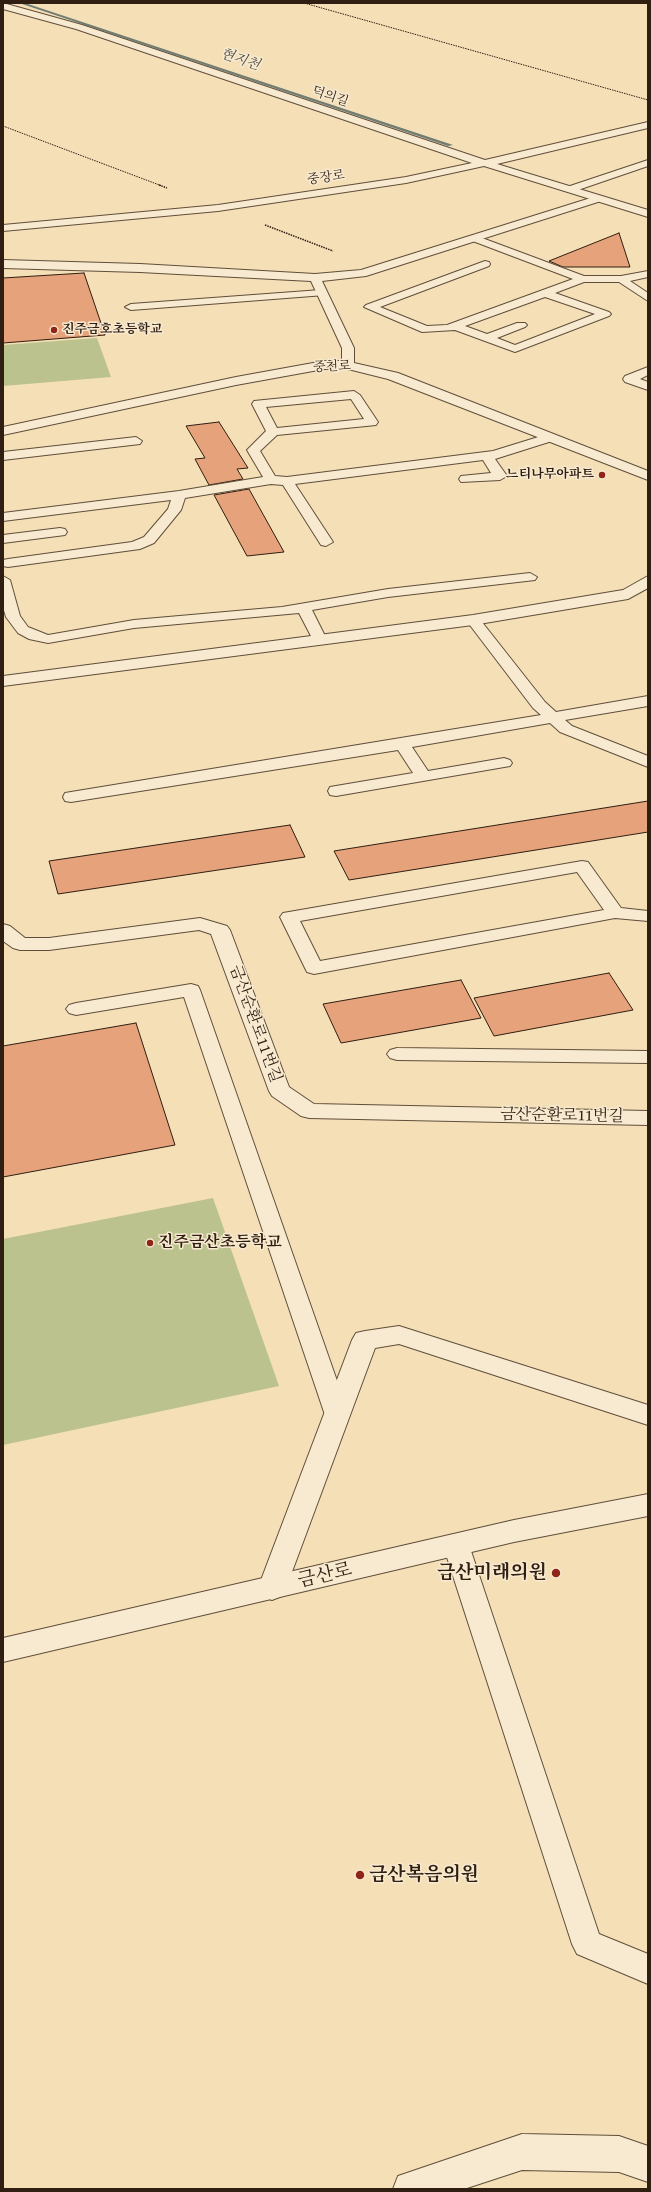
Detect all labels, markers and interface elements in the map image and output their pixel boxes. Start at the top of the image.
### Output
water label: 현지천 [218,46,262,74]
street label: 덕의길 [310,83,350,111]
street label: 중장로 [306,168,346,188]
place label: 진주금호초등학교 [62,322,162,338]
marker: 진주금호초등학교 [49,325,59,335]
street label: 중천로 [313,359,351,375]
place label: 느티나무아파트 [506,467,594,483]
marker: 느티나무아파트 [597,470,607,480]
street label: 금산순환로11번길 [225,963,285,1085]
street label: 금산순환로11번길 [500,1105,624,1127]
place label: 진주금산초등학교 [158,1233,282,1253]
marker: 진주금산초등학교 [145,1238,155,1248]
street label: 금산로 [296,1559,354,1593]
place label: 금산미래의원 [437,1562,547,1584]
marker: 금산미래의원 [550,1567,562,1579]
place label: 금산복음의원 [369,1864,479,1886]
marker: 금산복음의원 [354,1869,366,1881]

